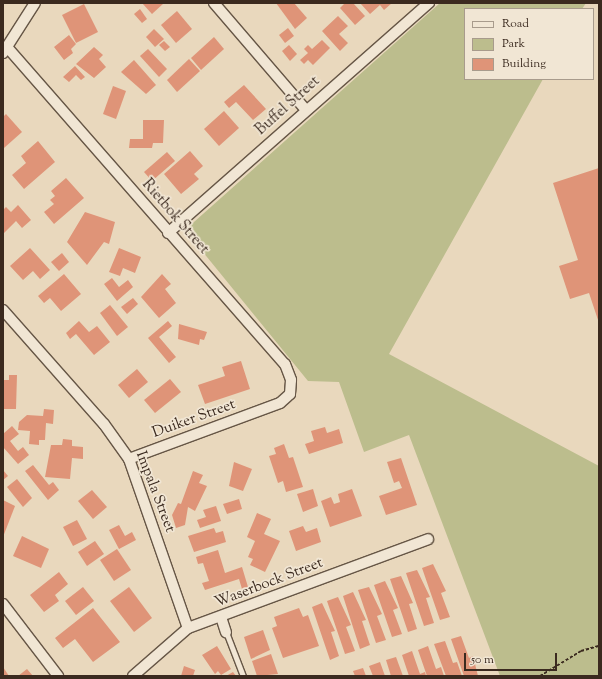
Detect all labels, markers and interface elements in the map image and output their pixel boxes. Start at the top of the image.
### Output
legend [464,8,594,80]
text: Road [502,15,529,33]
text: Park [502,35,525,53]
text: Building [502,55,546,73]
street label: Buffel Street [252,73,324,139]
street label: Rietbok Street [138,176,212,258]
street label: Duiker Street [150,396,238,442]
street label: Impala Street [131,449,179,535]
street label: Waserbock Street [212,554,326,612]
scale bar [466,645,559,671]
text: 50 m [471,651,494,669]

